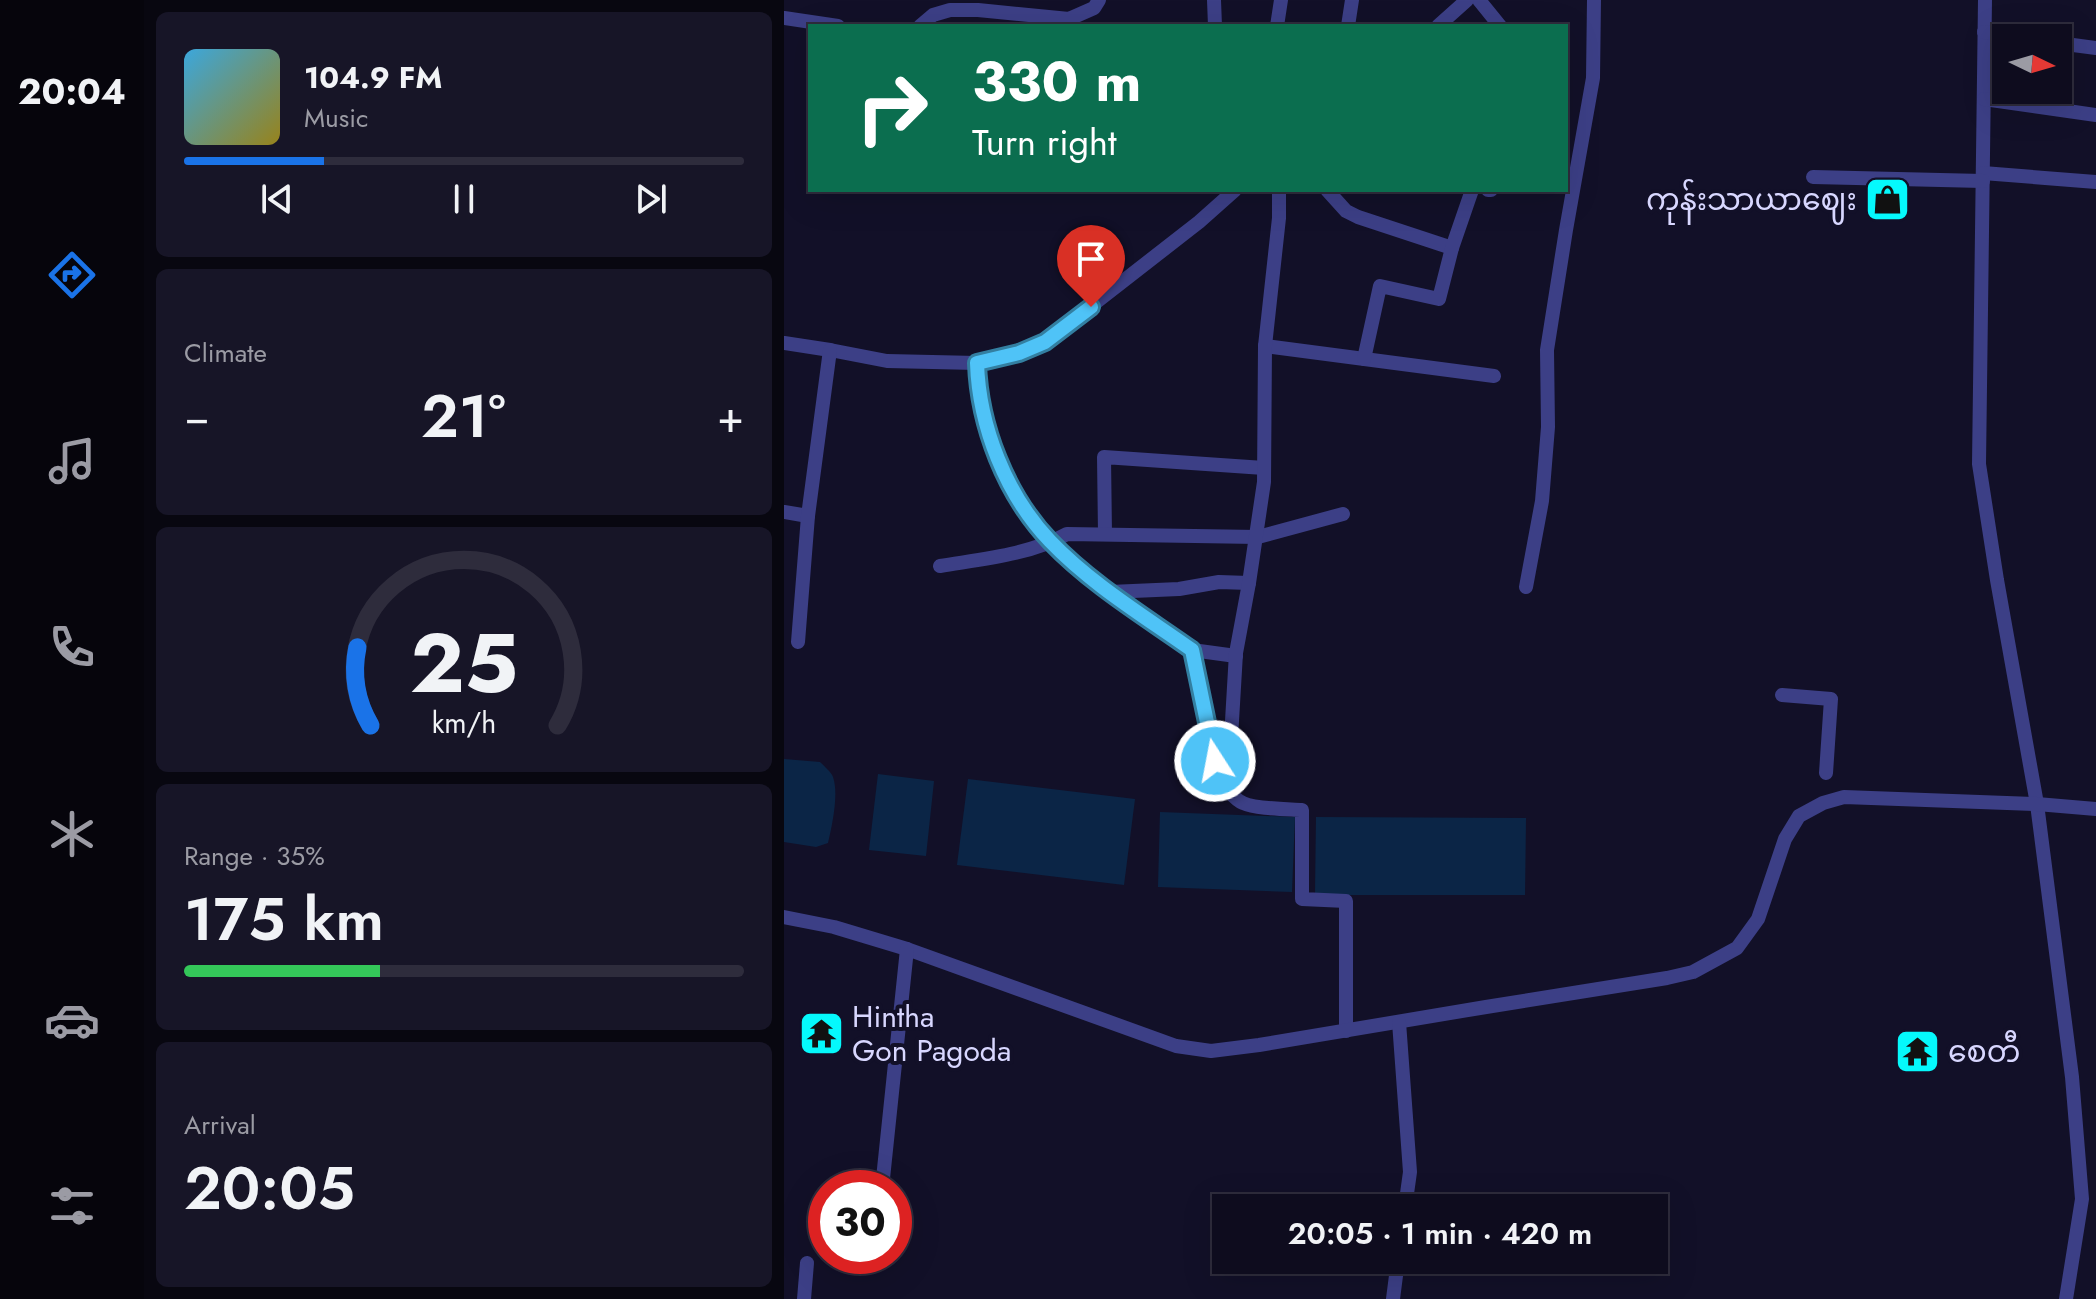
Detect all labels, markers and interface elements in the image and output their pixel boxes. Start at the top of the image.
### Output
north arrow [1992,24,2072,104]
map controls [1992,24,2072,104]
text: 330 m [972,41,1141,122]
text: 104.9 FM [304,56,442,99]
icon: right [840,56,944,160]
text: 20:04 [18,65,126,117]
text: Music [304,99,368,137]
text: Turn right [972,116,1117,168]
shop icon: ကုန်းသာယာဈေး [1864,175,1912,223]
icon: previous [255,177,299,221]
icon: pause [442,177,486,221]
icon: next [629,177,673,221]
place label: ကုန်းသာယာဈေး [1646,178,1857,225]
pin [1057,225,1125,307]
icon: arrive [1069,237,1113,281]
icon: directions [44,247,100,303]
text: Climate [184,334,267,372]
text: 21° [421,373,506,460]
text: − [184,385,210,449]
text: + [717,385,744,449]
icon: music [44,433,100,489]
text: 25 [410,602,518,722]
icon: phone [44,619,100,675]
text: km/h [432,702,496,744]
position arrow [1173,719,1257,803]
icon: climate [44,806,100,862]
text: Range · 35% [184,837,325,875]
text: 175 km [184,876,384,963]
icon: car [44,992,100,1048]
place label: Hintha Gon Pagoda [852,995,1011,1072]
temple icon: Hintha Gon Pagoda [797,1009,845,1057]
temple icon: စေတီ [1893,1027,1941,1075]
place label: စေတီ [1948,1030,2020,1073]
text: Arrival [184,1106,256,1144]
text: 20:05 [184,1145,355,1232]
speed limit sign: 30 [808,1170,912,1274]
icon: filters [44,1178,100,1234]
text: 20:05 · 1 min · 420 m [1288,1212,1592,1255]

